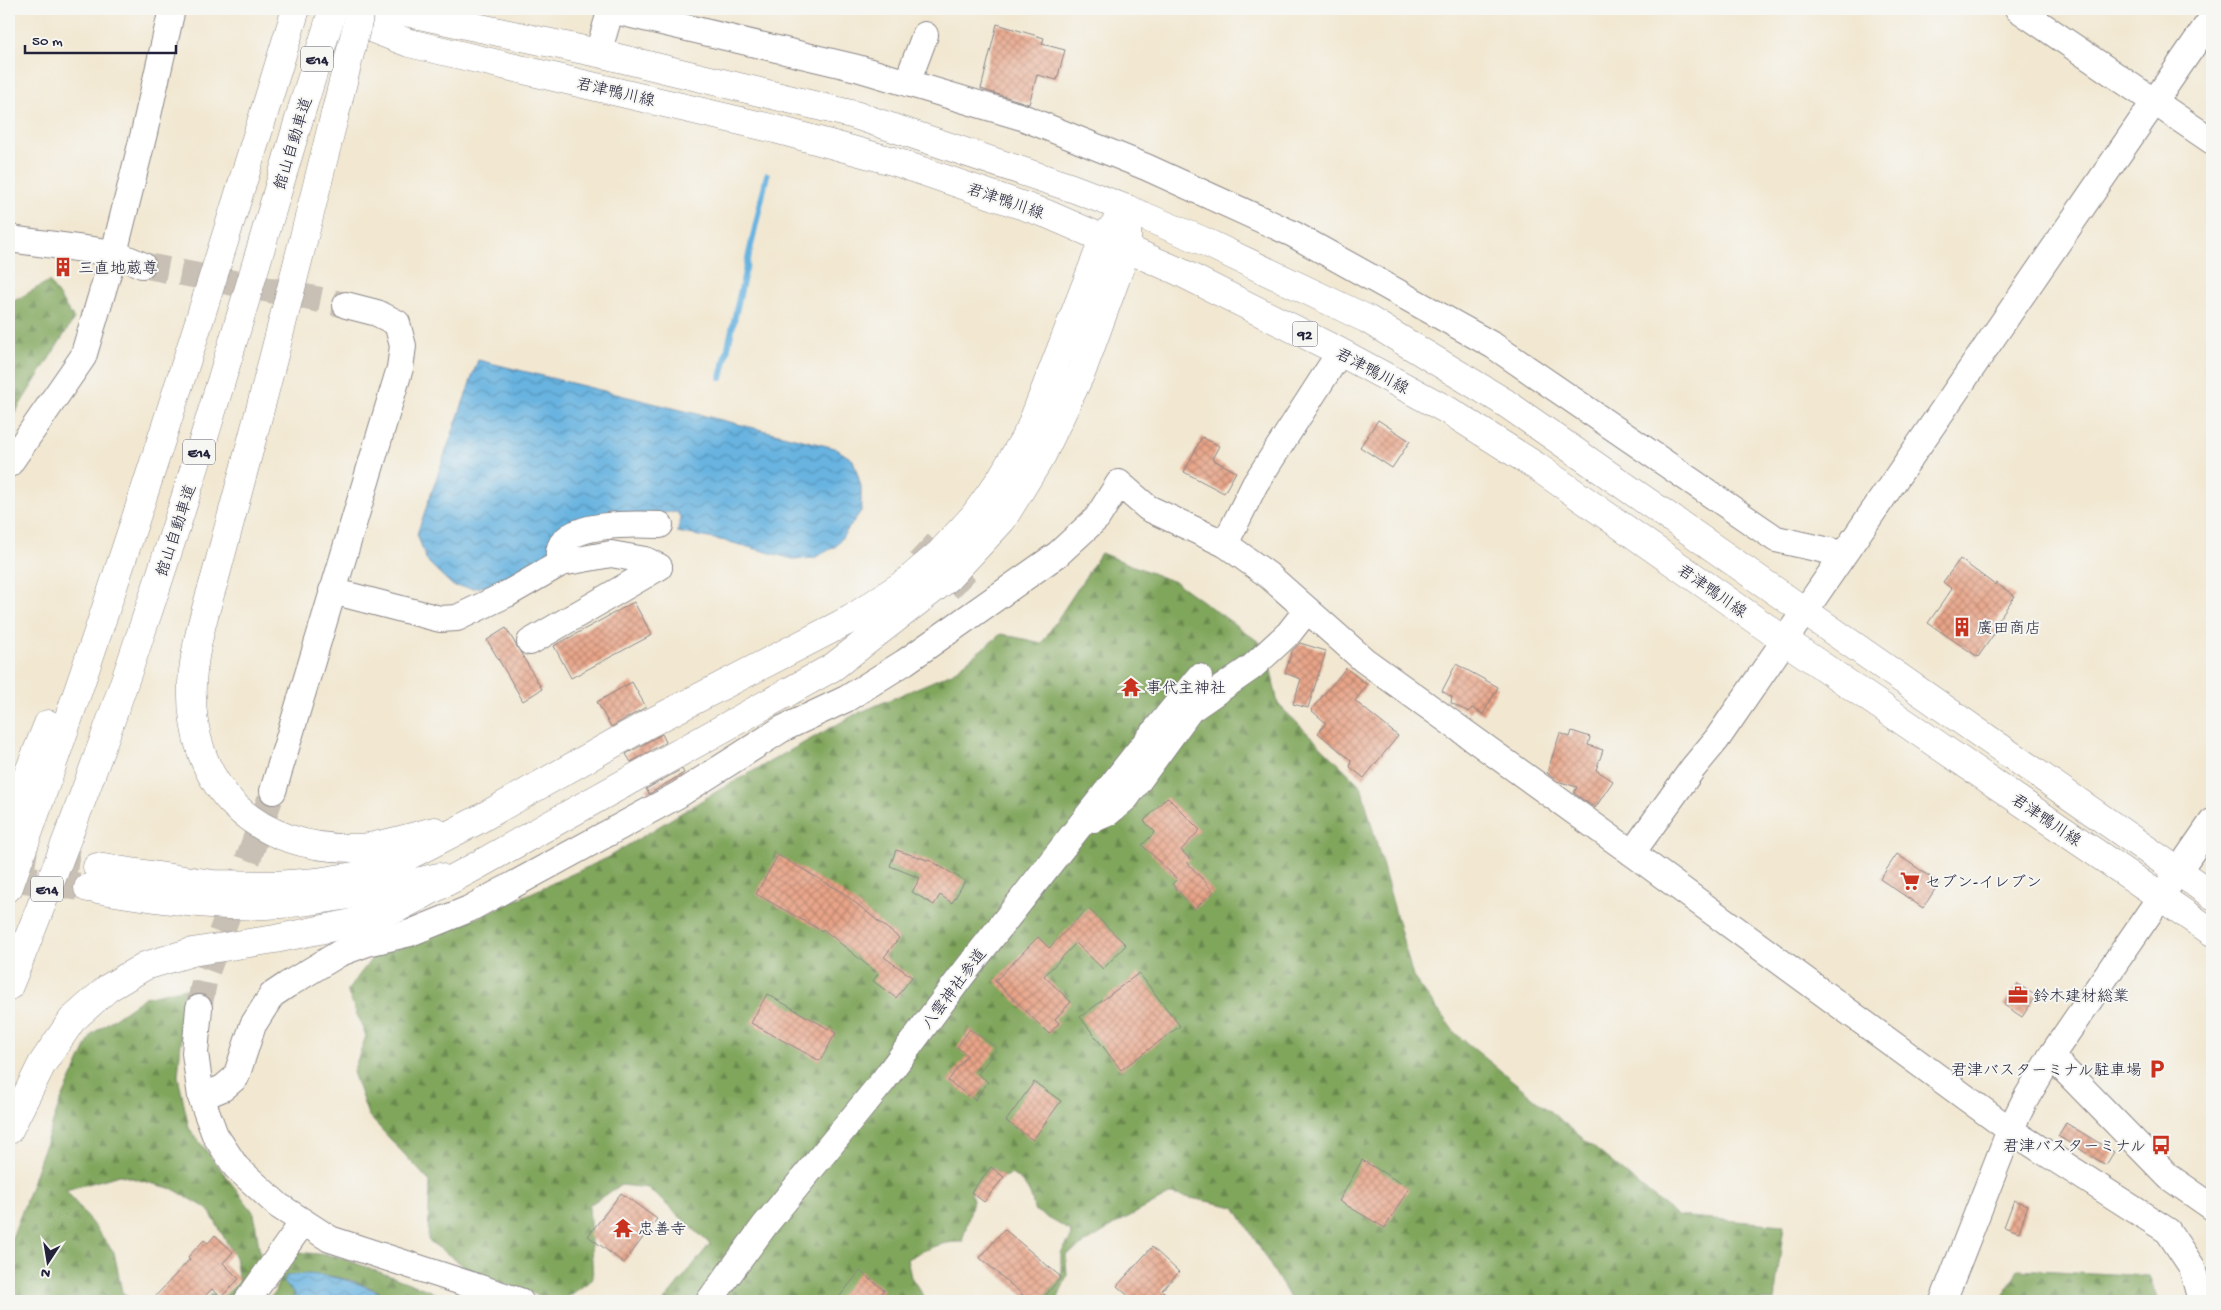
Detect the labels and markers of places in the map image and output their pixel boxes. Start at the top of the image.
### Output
building icon: 三直地蔵尊 [52,256,74,278]
place label: 三直地蔵尊 [78,259,158,280]
building icon: 廣田商店 [1951,616,1973,638]
place label: 廣田商店 [1977,620,2041,640]
temple icon: 事代主神社 [1120,676,1142,698]
place label: 事代主神社 [1146,679,1226,700]
supermarket icon: セブン-イレブン [1899,870,1921,892]
place label: セブン-イレブン [1925,874,2042,894]
office icon: 鈴木建材総業 [2007,984,2029,1006]
place label: 鈴木建材総業 [2033,988,2129,1008]
parking icon: 君津バスターミナル駐車場 [2146,1058,2168,1080]
place label: 君津バスターミナル駐車場 [1951,1061,2142,1082]
bus stop icon: 君津バスターミナル [2150,1134,2172,1156]
place label: 君津バスターミナル [2003,1137,2146,1158]
temple icon: 忠善寺 [612,1217,634,1239]
place label: 忠善寺 [638,1220,686,1241]

